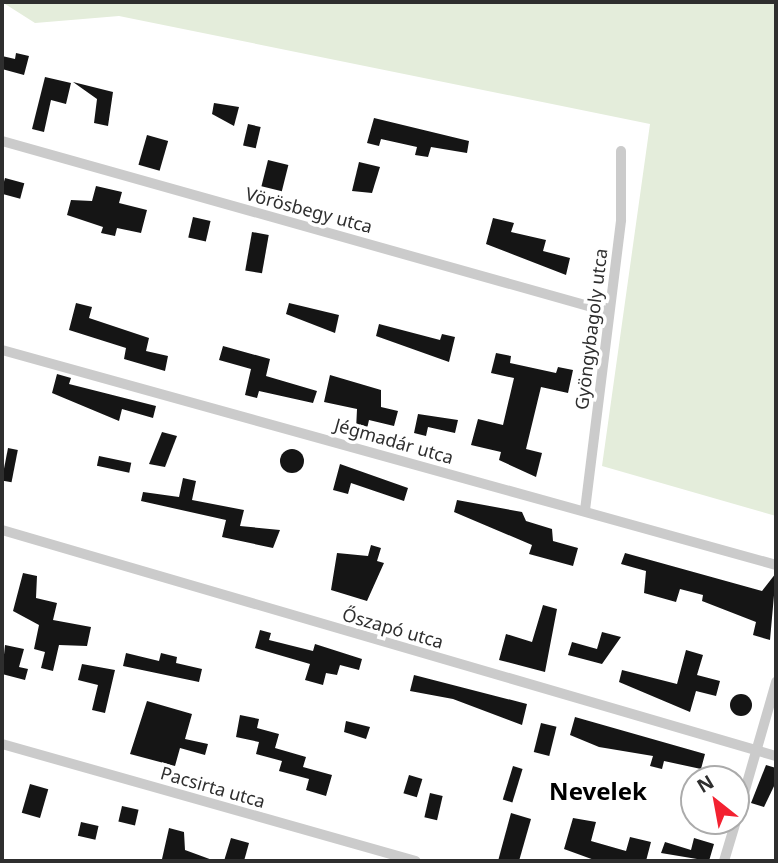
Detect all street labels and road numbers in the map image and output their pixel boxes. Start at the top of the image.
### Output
street label: Vörösbegy utca [243,183,375,237]
street label: Gyöngybagoly utca [570,247,612,411]
street label: Jégmadár utca [332,414,456,468]
street label: Őszapó utca [340,603,446,653]
street label: Pacsirta utca [158,762,268,812]

